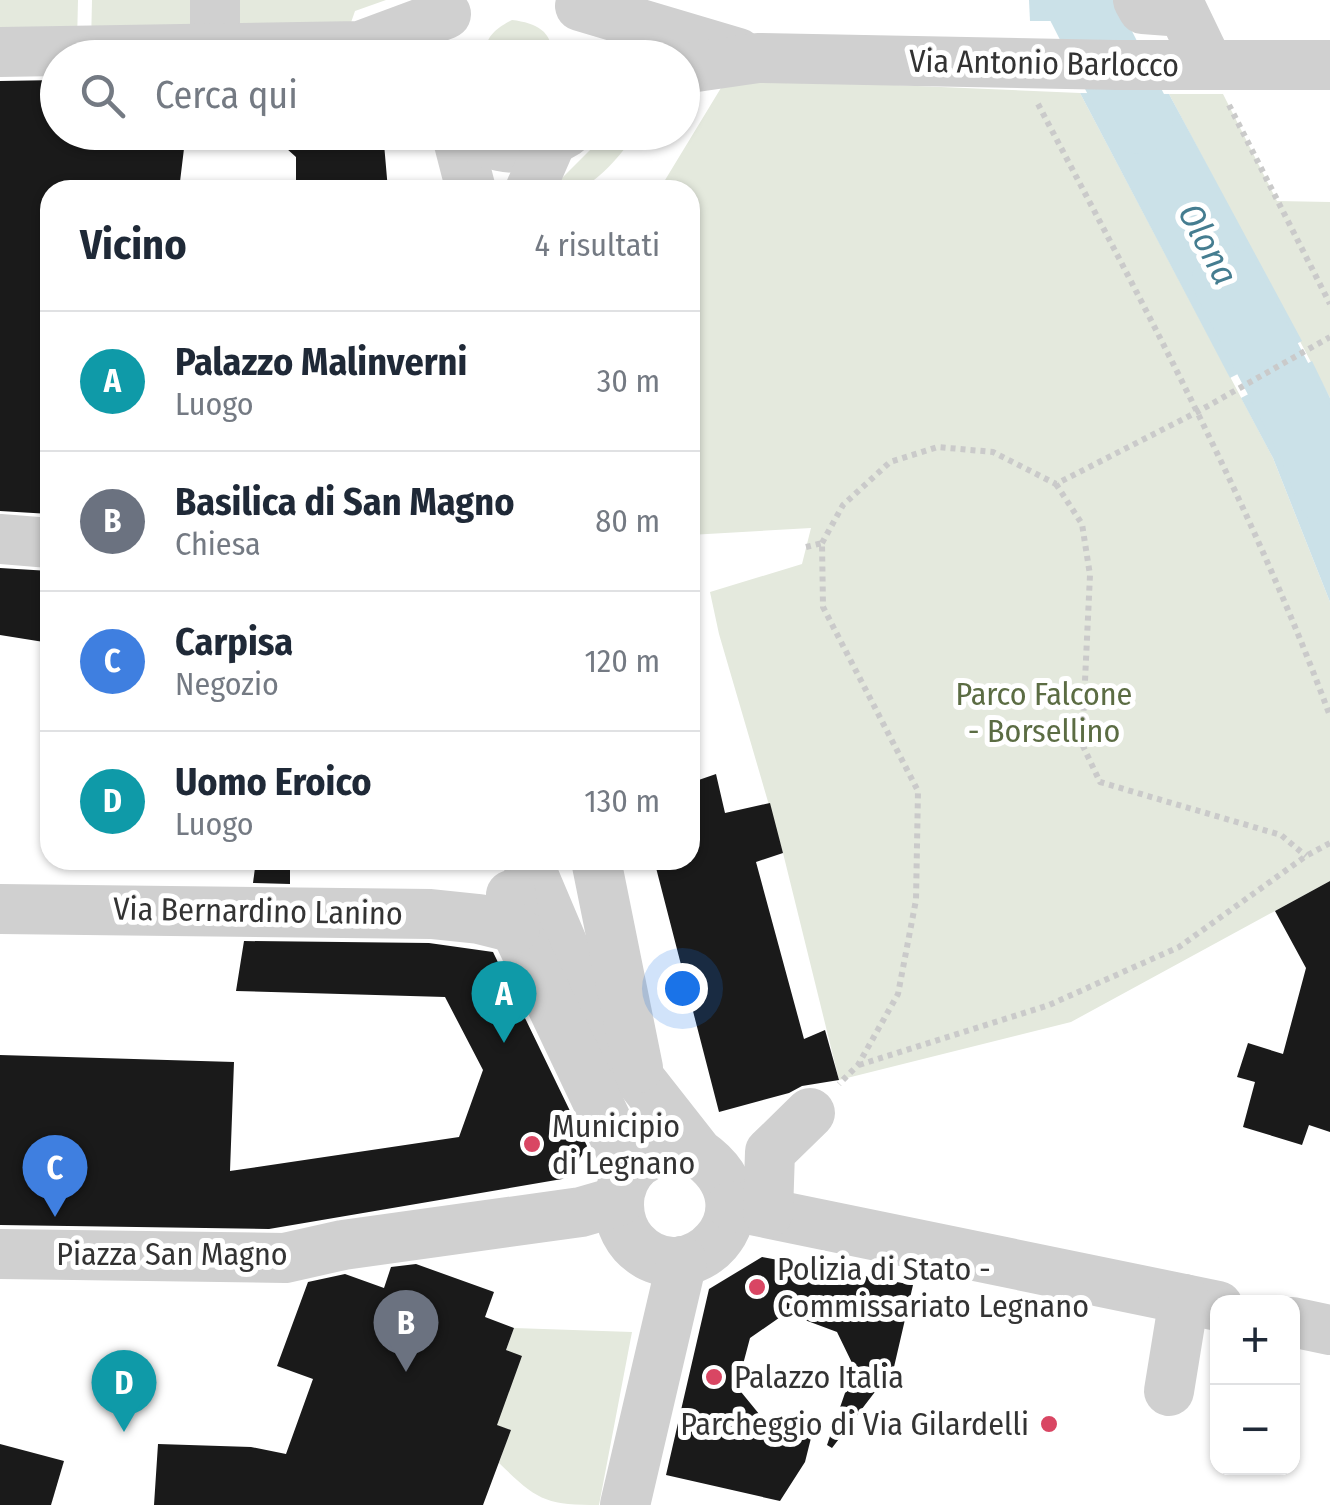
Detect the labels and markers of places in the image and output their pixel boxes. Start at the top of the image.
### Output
pin: A [472,960,536,1043]
place label: Municipio di Legnano [552,1107,695,1182]
marker: Municipio di Legnano [521,1133,543,1155]
pin: C [22,1134,88,1217]
place label: Polizia di Stato - Commissariato Legnano [777,1250,1089,1325]
marker: Polizia di Stato - Commissariato Legnano [746,1276,768,1298]
pin: B [374,1290,438,1372]
pin: D [92,1350,156,1432]
place label: Palazzo Italia [734,1358,904,1396]
marker: Palazzo Italia [703,1366,725,1388]
place label: Parcheggio di Via Gilardelli [680,1405,1029,1443]
marker: Parcheggio di Via Gilardelli [1038,1413,1060,1435]

